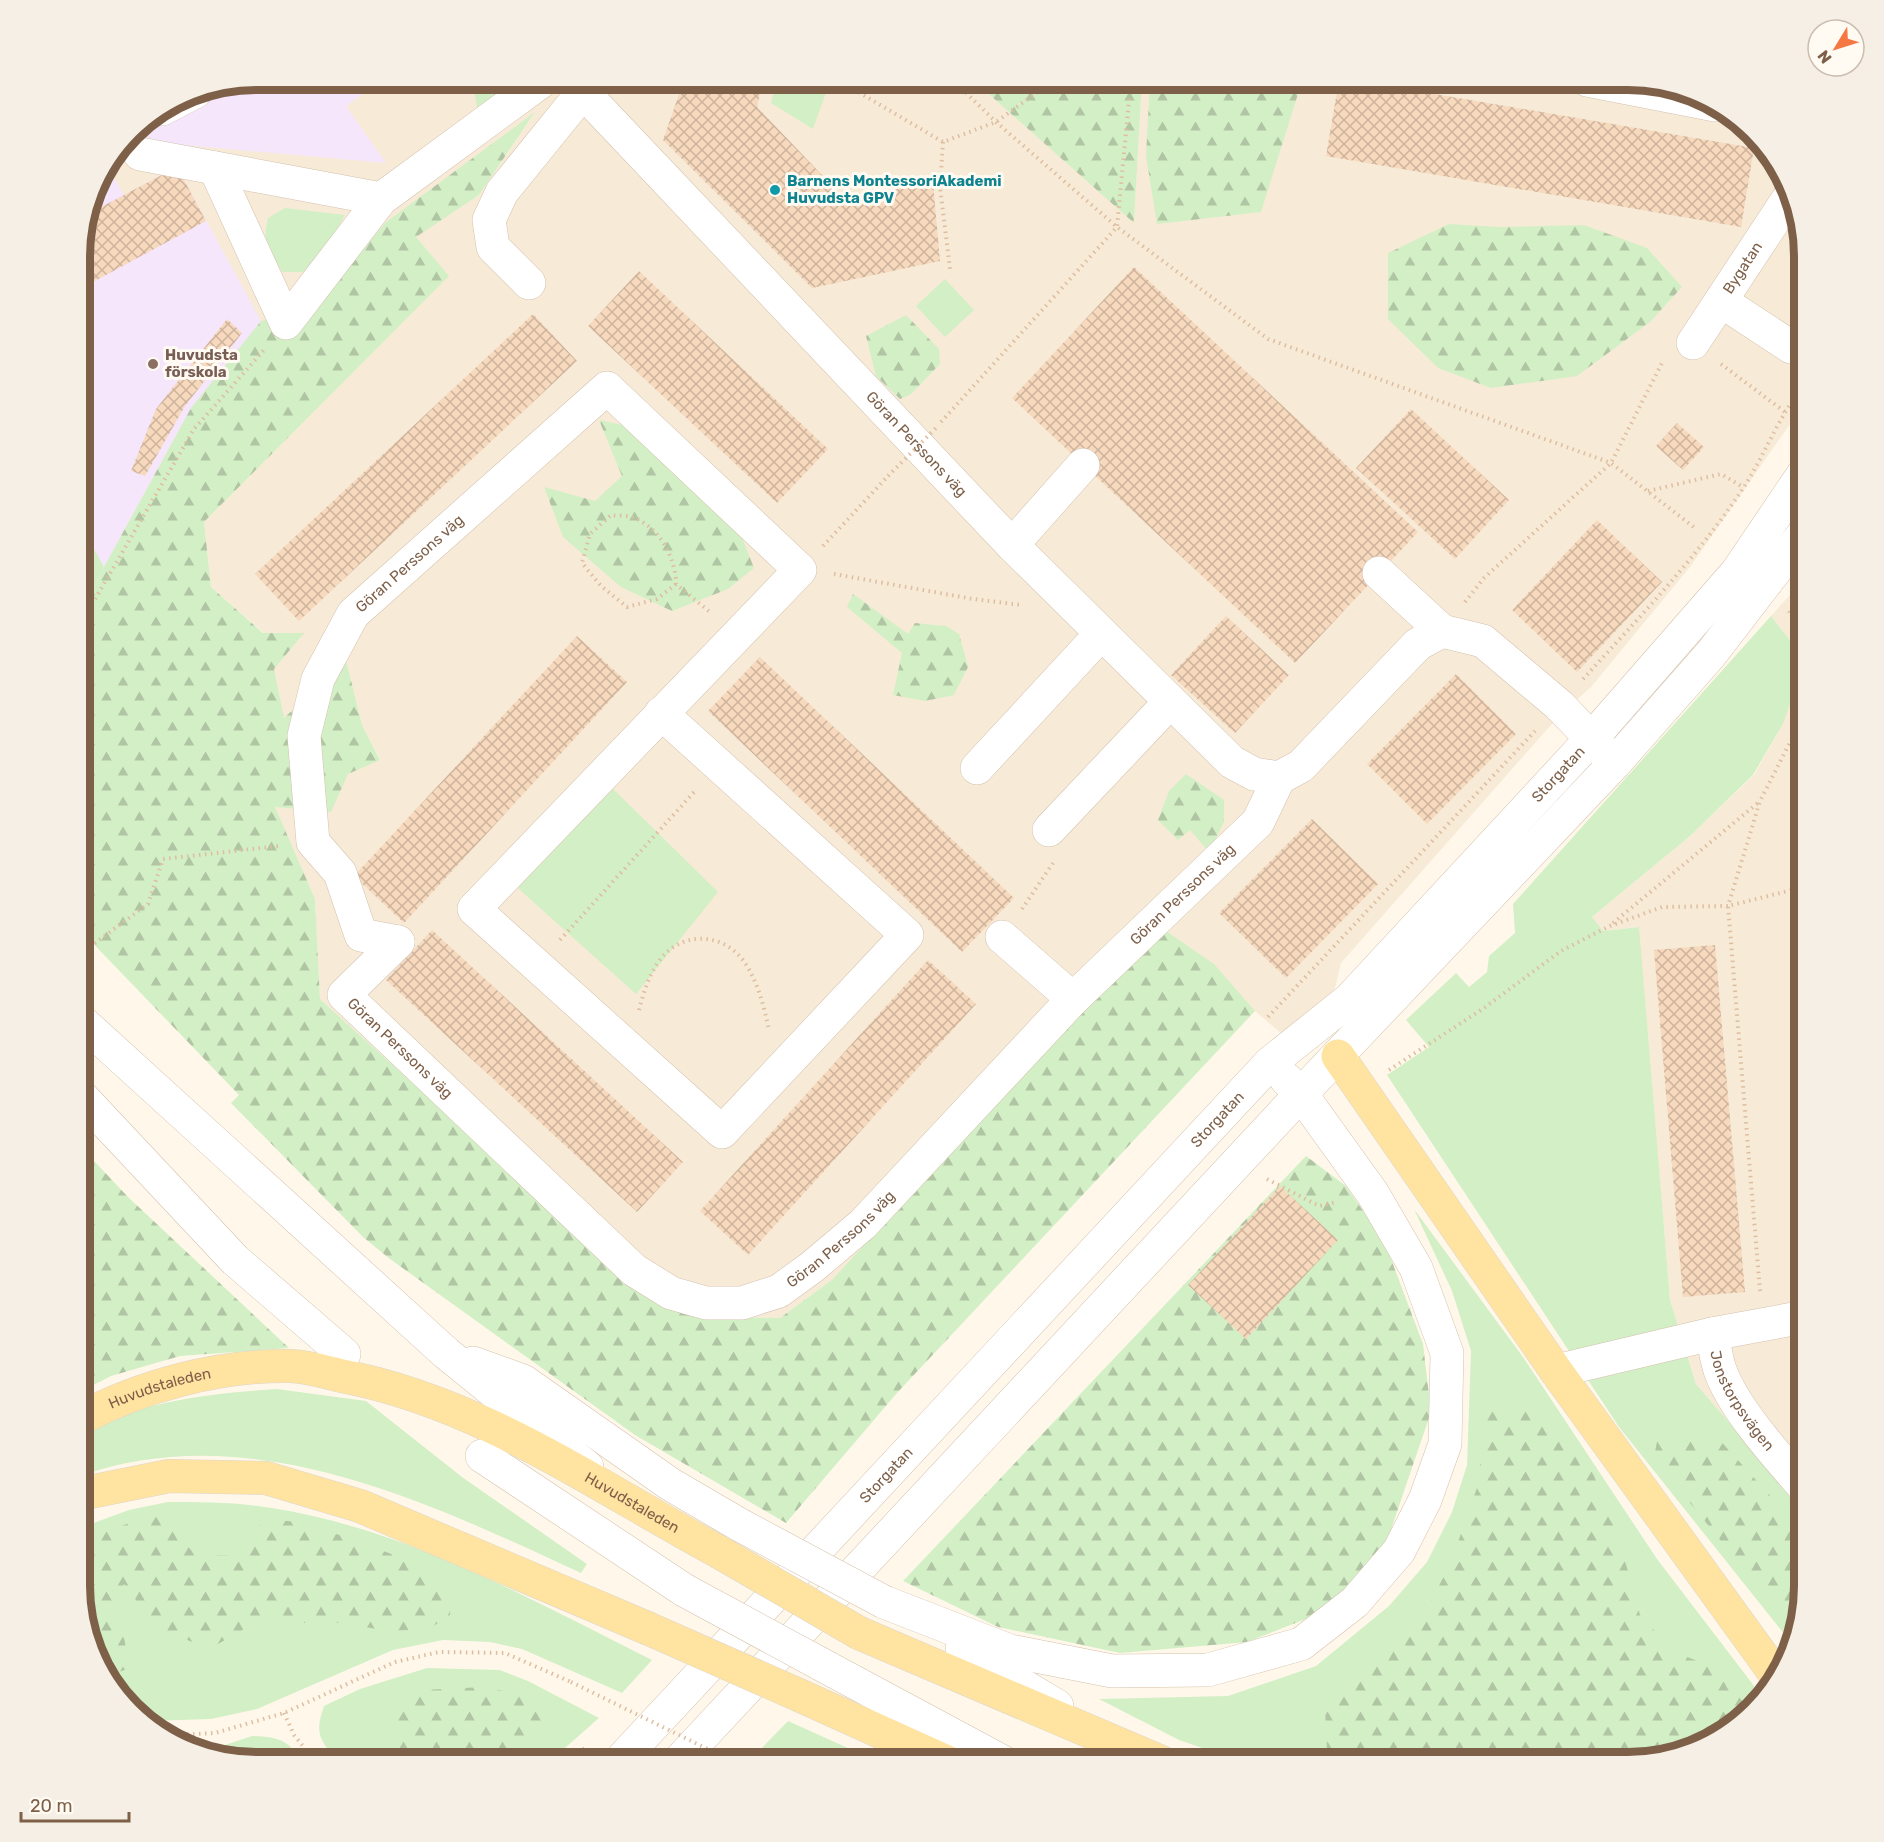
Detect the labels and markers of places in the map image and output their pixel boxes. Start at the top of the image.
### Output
place label: Barnens MontessoriAkademi Huvudsta GPV [787,172,1001,207]
marker: Barnens MontessoriAkademi Huvudsta GPV [768,183,782,197]
place label: Huvudsta förskola [165,346,238,381]
marker: Huvudsta förskola [146,357,160,371]

